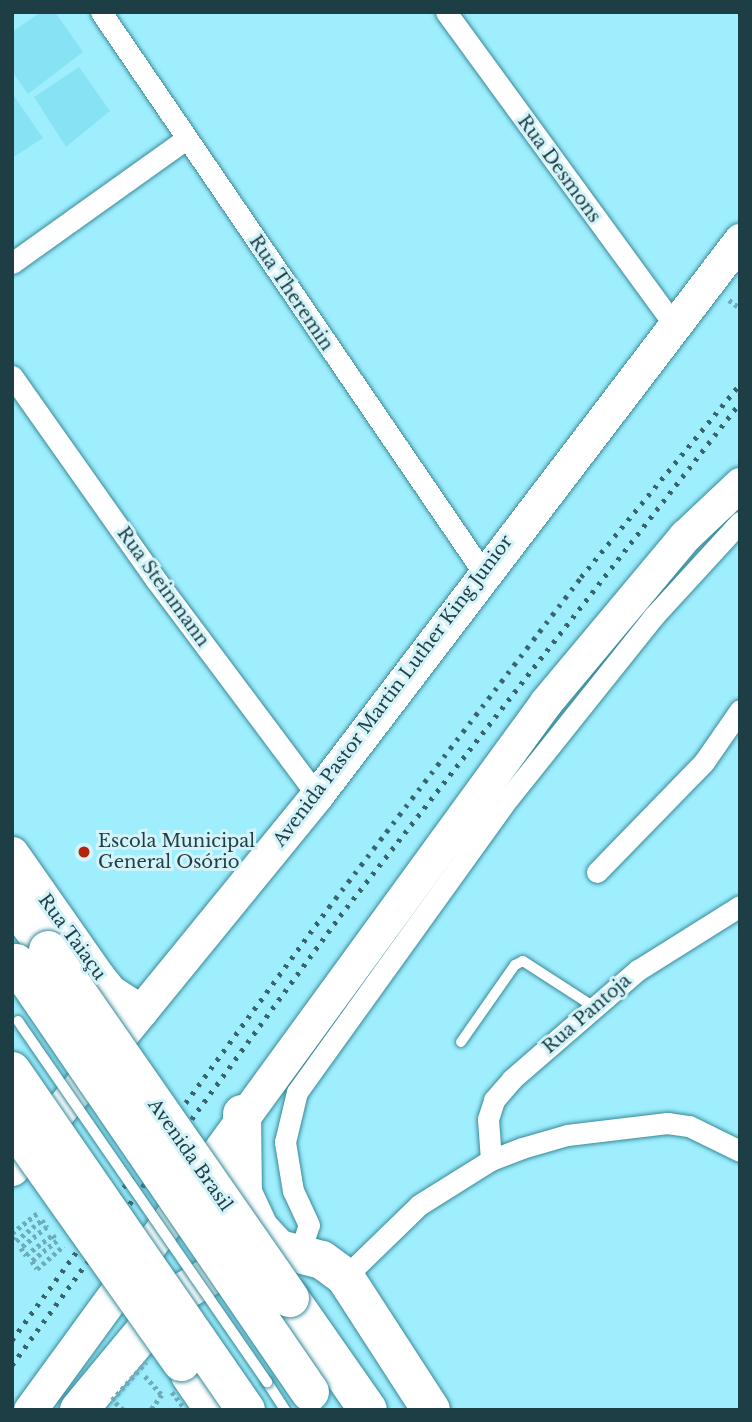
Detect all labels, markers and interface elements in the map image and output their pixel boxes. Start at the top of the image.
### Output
street label: Rua Desmons [513,111,605,227]
street label: Rua Theremin [244,231,338,355]
street label: Rua Steinmann [112,523,214,651]
street label: Avenida Pastor Martin Luther King Junior [268,531,518,851]
place label: Escola Municipal General Osório [98,831,255,874]
marker: Escola Municipal General Osório [76,844,92,860]
street label: Rua Taiaçu [33,889,111,985]
street label: Rua Pantoja [538,970,636,1058]
street label: Avenida Brasil [143,1095,237,1215]

